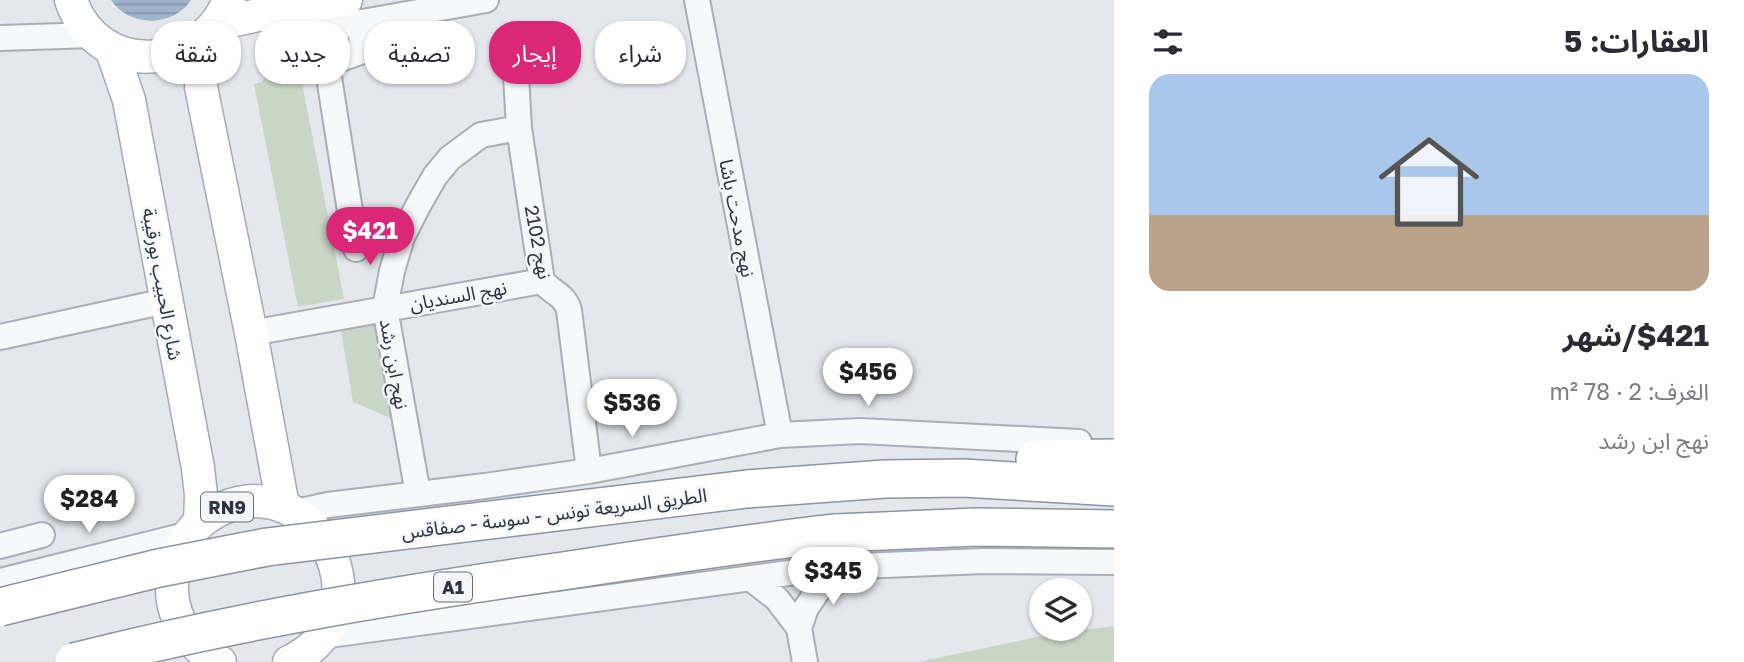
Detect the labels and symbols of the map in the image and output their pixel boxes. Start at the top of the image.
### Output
street label: نهج مدحت باشا [711,157,761,280]
street label: نهج 2102 [517,203,557,282]
street label: شارع الحبيب بورقيبة [135,206,188,362]
pin: $421 [329,208,411,267]
street label: نهج السنديان [408,275,509,319]
street label: نهج ابن رشد [372,317,414,412]
pin: $456 [827,348,909,408]
pin: $536 [591,380,673,439]
pin: $284 [48,476,130,535]
street label: الطريق السريعة تونس - سوسة - صفاقس [400,483,708,544]
road number: RN9 [201,492,253,522]
pin: $345 [792,548,874,607]
road number: A1 [434,572,472,602]

